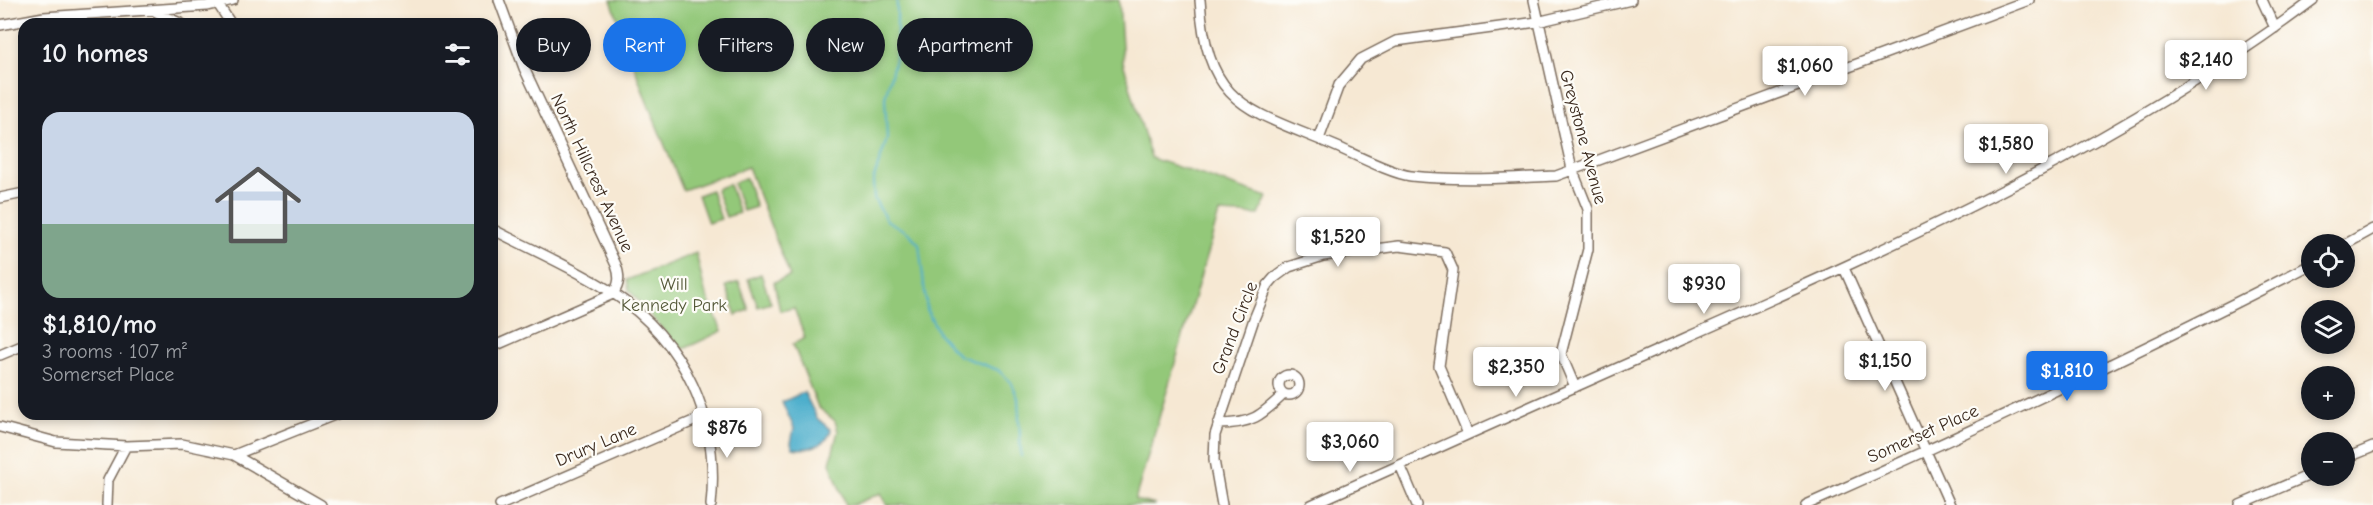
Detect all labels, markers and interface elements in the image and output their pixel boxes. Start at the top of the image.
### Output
chip: Buy [516,18,591,72]
chip: Rent [603,18,686,72]
chip: Filters [698,18,794,72]
chip: New [806,18,885,72]
chip: Apartment [897,18,1033,72]
icon: filters [441,38,474,71]
text: 10 homes [42,39,148,69]
pin: $2,140 [2157,40,2255,91]
pin: $1,060 [1756,46,1854,97]
text: $2,140 [2179,48,2233,71]
text: $1,060 [1776,54,1834,77]
street label: Greystone Avenue [1555,68,1611,206]
street label: North Hillcrest Avenue [546,90,638,256]
pin: $1,580 [1957,124,2055,175]
text: $1,580 [1978,132,2034,155]
icon: home [204,151,312,259]
pin: $1,520 [1289,217,1387,268]
text: $1,520 [1310,225,1366,248]
map controls [2301,234,2355,486]
button: locate [2301,234,2355,288]
pin: $930 [1668,264,1740,315]
text: $930 [1682,272,1726,295]
park label: Will Kennedy Park [621,274,727,316]
street label: Grand Circle [1208,279,1262,377]
button: layers [2301,300,2355,354]
text: $1,810/mo [42,310,157,340]
text: 3 rooms · 107 m² [42,340,187,363]
pin: $1,150 [1836,341,1934,392]
pin: $2,350 [1467,347,1565,398]
text: $1,150 [1858,349,1912,372]
pin: $1,810 [2018,351,2116,402]
text: $2,350 [1487,355,1545,378]
text: $1,810 [2040,359,2094,382]
text: Somerset Place [42,363,174,386]
button: + [2301,366,2355,420]
street label: Somerset Place [1864,400,1982,468]
pin: $876 [691,408,763,459]
text: $876 [707,416,747,439]
street label: Drury Lane [552,419,640,471]
pin: $3,060 [1301,422,1399,473]
text: $3,060 [1320,430,1380,453]
button: − [2301,432,2355,486]

